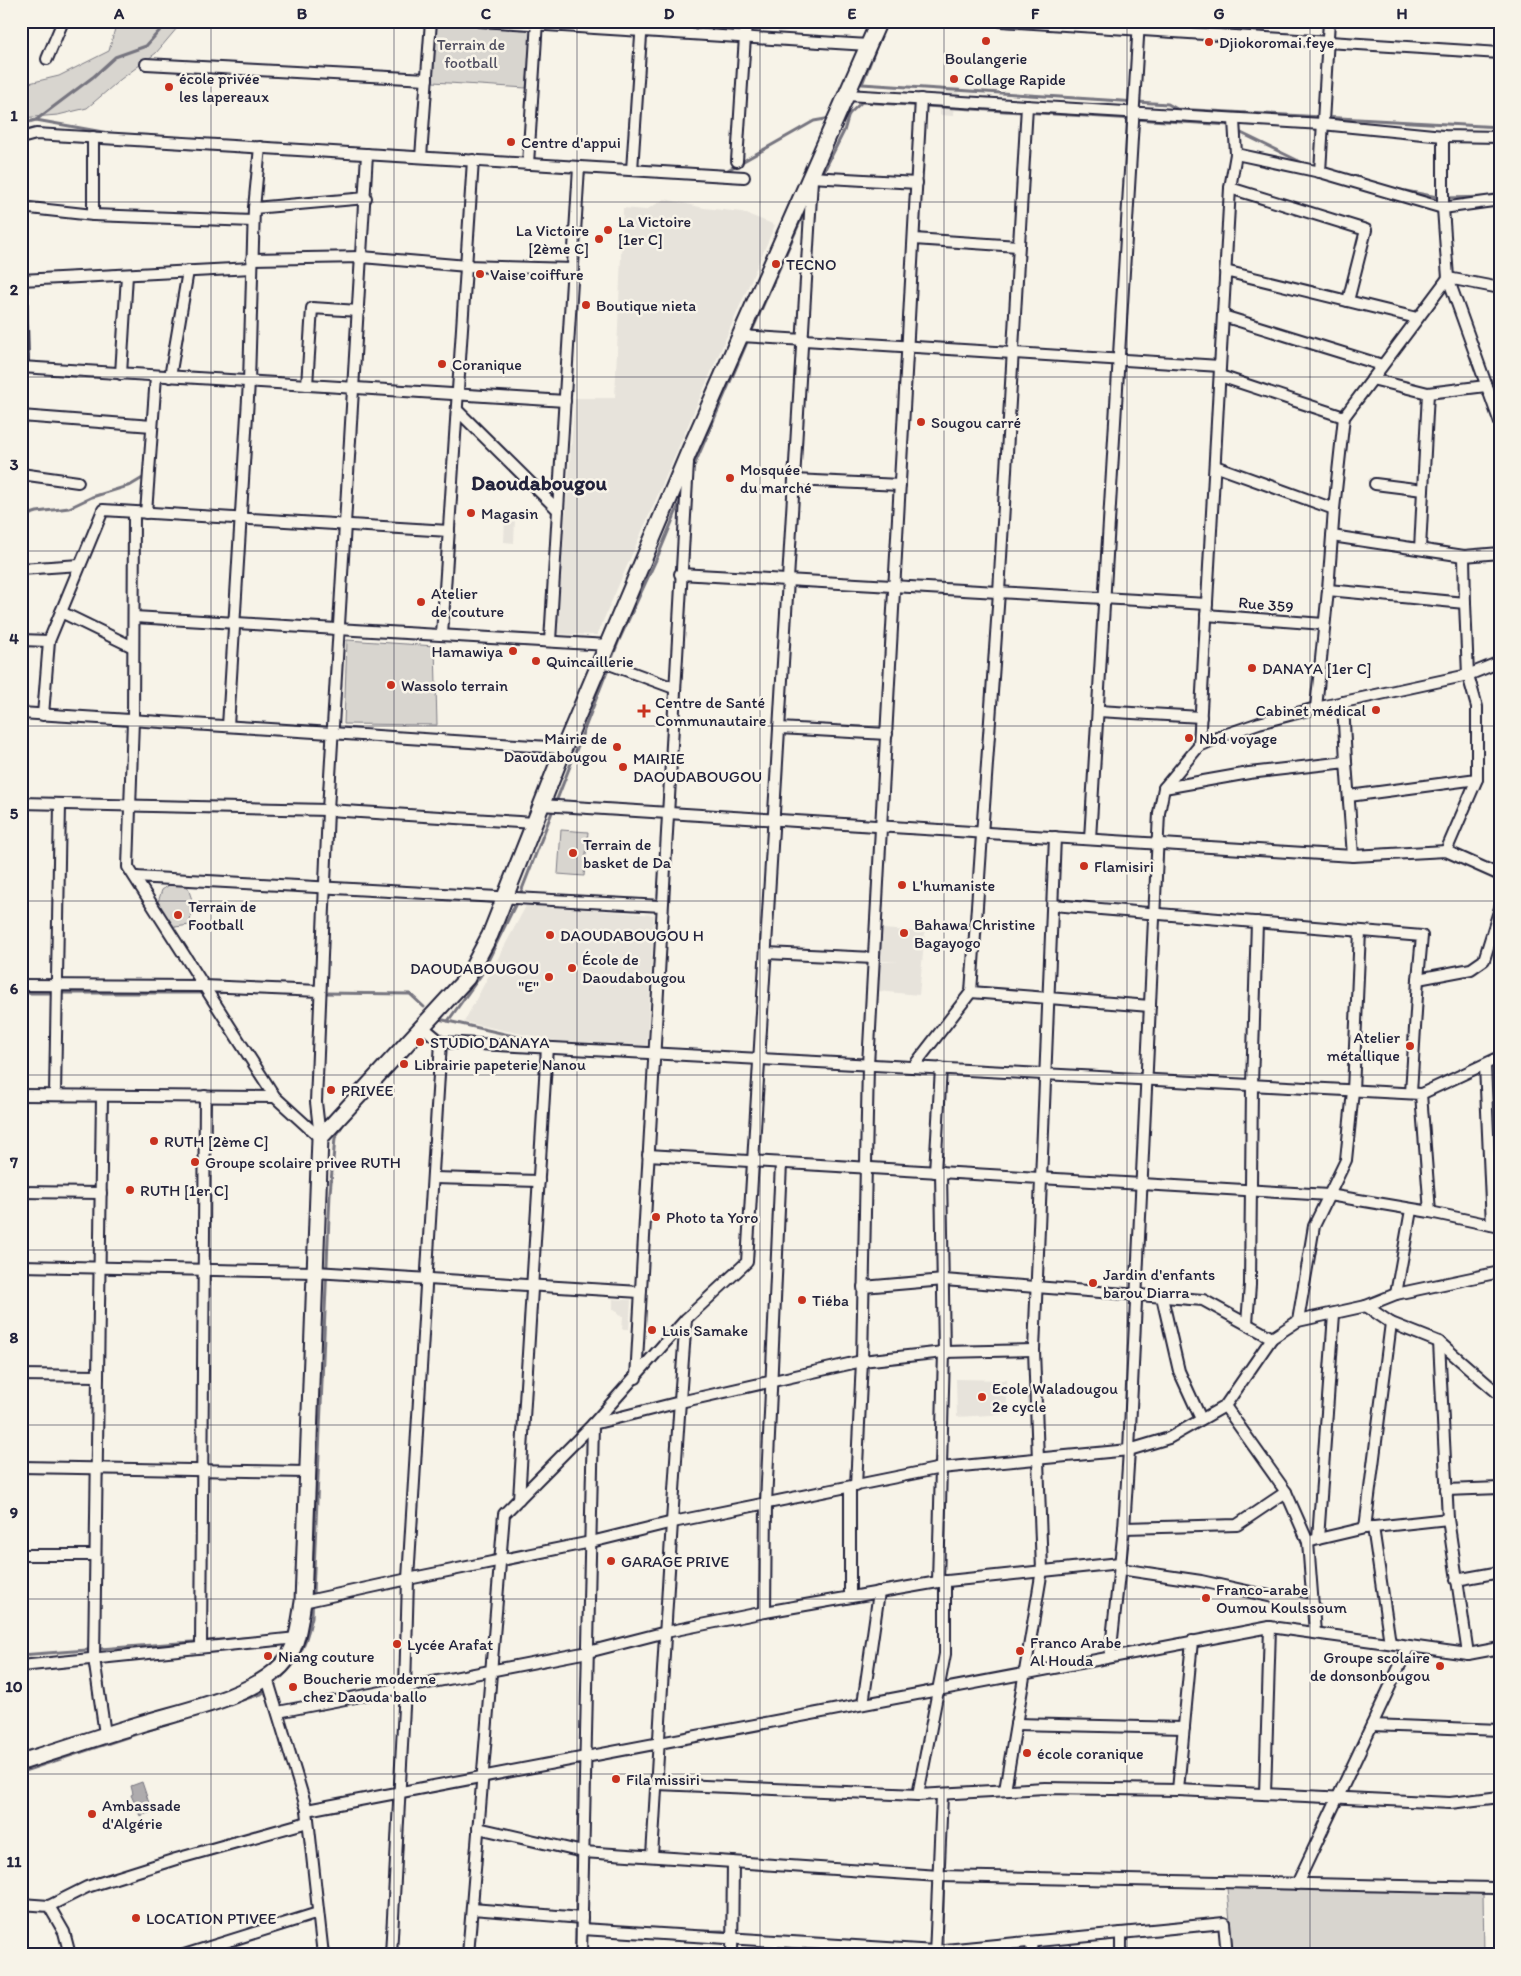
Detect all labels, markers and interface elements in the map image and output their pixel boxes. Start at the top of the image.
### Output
text: A [113,4,125,23]
text: B [297,4,308,23]
text: C [481,4,492,23]
text: D [664,4,675,23]
text: E [848,4,857,23]
text: F [1031,4,1040,23]
text: G [1213,4,1225,23]
text: H [1396,4,1408,23]
place label: Djiokoromai feye [1219,33,1334,52]
park label: Terrain de football [437,35,505,72]
marker: Boulangerie [980,35,992,47]
marker: Djiokoromai feye [1203,36,1215,48]
place label: Boulangerie [945,49,1028,68]
place label: école privée les lapereaux [179,69,269,106]
place label: Collage Rapide [964,70,1066,89]
marker: Collage Rapide [948,73,960,85]
marker: école privée les lapereaux [163,81,175,93]
text: 1 [10,106,18,125]
place label: Centre d'appui [521,133,621,152]
marker: Centre d'appui [505,136,517,148]
place label: La Victoire [1er C] [618,212,691,249]
place label: La Victoire [2ème C] [516,221,589,258]
marker: La Victoire [1er C] [602,224,614,236]
marker: La Victoire [2ème C] [593,233,605,245]
place label: TECNO [786,255,836,274]
marker: TECNO [770,258,782,270]
place label: Vaise coiffure [490,265,584,284]
marker: Vaise coiffure [474,268,486,280]
text: 2 [10,280,19,299]
place label: Boutique nieta [596,296,696,315]
marker: Boutique nieta [580,299,592,311]
place label: Coranique [452,355,522,374]
marker: Coranique [436,358,448,370]
place label: Sougou carré [931,413,1021,432]
marker: Sougou carré [915,416,927,428]
text: 3 [10,455,19,474]
place label: Mosquée du marché [740,460,812,497]
district label: Daoudabougou [471,470,608,496]
marker: Mosquée du marché [724,472,736,484]
place label: Magasin [481,504,538,523]
marker: Magasin [465,507,477,519]
place label: Atelier de couture [431,584,504,621]
street label: Rue 359 [1238,593,1294,616]
marker: Atelier de couture [415,596,427,608]
text: 4 [9,629,19,648]
place label: Hamawiya [431,642,504,661]
marker: Hamawiya [507,645,519,657]
place label: Quincaillerie [546,652,634,671]
marker: Quincaillerie [530,655,542,667]
place label: DANAYA [1er C] [1262,659,1372,678]
marker: DANAYA [1er C] [1246,662,1258,674]
place label: Wassolo terrain [401,676,508,695]
marker: Wassolo terrain [385,679,397,691]
place label: Centre de Santé Communautaire [655,693,766,730]
place label: Cabinet médical [1255,701,1366,720]
marker: Centre de Santé Communautaire [637,704,651,718]
marker: Cabinet médical [1370,704,1382,716]
place label: Mairie de Daoudabougou [503,729,607,766]
place label: Nbd voyage [1199,729,1277,748]
marker: Nbd voyage [1183,732,1195,744]
marker: Mairie de Daoudabougou [611,741,623,753]
place label: MAIRIE DAOUDABOUGOU [633,749,762,786]
marker: MAIRIE DAOUDABOUGOU [617,761,629,773]
text: 5 [10,804,19,823]
place label: Terrain de basket de Da [583,835,672,872]
marker: Terrain de basket de Da [567,847,579,859]
place label: Flamisiri [1094,857,1154,876]
marker: Flamisiri [1078,860,1090,872]
place label: L'humaniste [912,876,995,895]
marker: L'humaniste [896,879,908,891]
place label: Terrain de Football [188,897,256,934]
marker: Terrain de Football [172,909,184,921]
place label: Bahawa Christine Bagayogo [914,915,1035,952]
place label: DAOUDABOUGOU H [560,926,704,945]
marker: Bahawa Christine Bagayogo [898,927,910,939]
marker: DAOUDABOUGOU H [544,929,556,941]
place label: École de Daoudabougou [582,950,686,987]
place label: DAOUDABOUGOU ''E'' [410,959,539,996]
marker: École de Daoudabougou [566,962,578,974]
marker: DAOUDABOUGOU ''E'' [543,971,555,983]
text: 6 [10,979,19,998]
place label: Atelier métallique [1327,1028,1401,1065]
place label: STUDIO DANAYA [430,1033,550,1052]
marker: STUDIO DANAYA [414,1036,426,1048]
marker: Atelier métallique [1404,1040,1416,1052]
place label: Librairie papeterie Nanou [414,1055,586,1074]
marker: Librairie papeterie Nanou [398,1058,410,1070]
place label: PRIVEE [341,1081,393,1100]
marker: PRIVEE [325,1084,337,1096]
place label: RUTH [2ème C] [164,1132,269,1151]
marker: RUTH [2ème C] [148,1135,160,1147]
text: 7 [9,1153,18,1172]
place label: Groupe scolaire privee RUTH [205,1153,401,1172]
marker: Groupe scolaire privee RUTH [189,1156,201,1168]
place label: RUTH [1er C] [140,1181,229,1200]
marker: RUTH [1er C] [124,1184,136,1196]
place label: Photo ta Yoro [666,1208,758,1227]
marker: Photo ta Yoro [650,1211,662,1223]
place label: Jardin d'enfants barou Diarra [1103,1265,1215,1302]
marker: Jardin d'enfants barou Diarra [1087,1277,1099,1289]
place label: Tiéba [812,1291,849,1310]
marker: Tiéba [796,1294,808,1306]
place label: Luis Samake [662,1321,748,1340]
marker: Luis Samake [646,1324,658,1336]
text: 8 [10,1328,19,1347]
place label: Ecole Waladougou 2e cycle [992,1379,1118,1416]
marker: Ecole Waladougou 2e cycle [976,1391,988,1403]
text: 9 [10,1503,18,1522]
place label: GARAGE PRIVE [621,1552,729,1571]
marker: GARAGE PRIVE [605,1555,617,1567]
place label: Franco-arabe Oumou Koulssoum [1216,1580,1347,1617]
marker: Franco-arabe Oumou Koulssoum [1200,1592,1212,1604]
place label: Franco Arabe Al Houda [1030,1633,1121,1670]
place label: Lycée Arafat [407,1635,493,1654]
marker: Lycée Arafat [391,1638,403,1650]
marker: Franco Arabe Al Houda [1014,1645,1026,1657]
place label: Niang couture [278,1647,375,1666]
place label: Groupe scolaire de donsonbougou [1310,1648,1430,1685]
marker: Niang couture [262,1650,274,1662]
marker: Groupe scolaire de donsonbougou [1434,1660,1446,1672]
place label: Boucherie moderne chez Daouda ballo [303,1669,436,1706]
text: 10 [5,1677,23,1696]
marker: Boucherie moderne chez Daouda ballo [287,1681,299,1693]
place label: école coranique [1037,1744,1144,1763]
marker: école coranique [1021,1747,1033,1759]
place label: Fila missiri [626,1770,700,1789]
marker: Fila missiri [610,1773,622,1785]
place label: Ambassade d'Algérie [102,1796,181,1833]
marker: Ambassade d'Algérie [86,1808,98,1820]
text: 11 [7,1852,22,1871]
place label: LOCATION PTIVEE [146,1909,276,1928]
marker: LOCATION PTIVEE [130,1912,142,1924]

